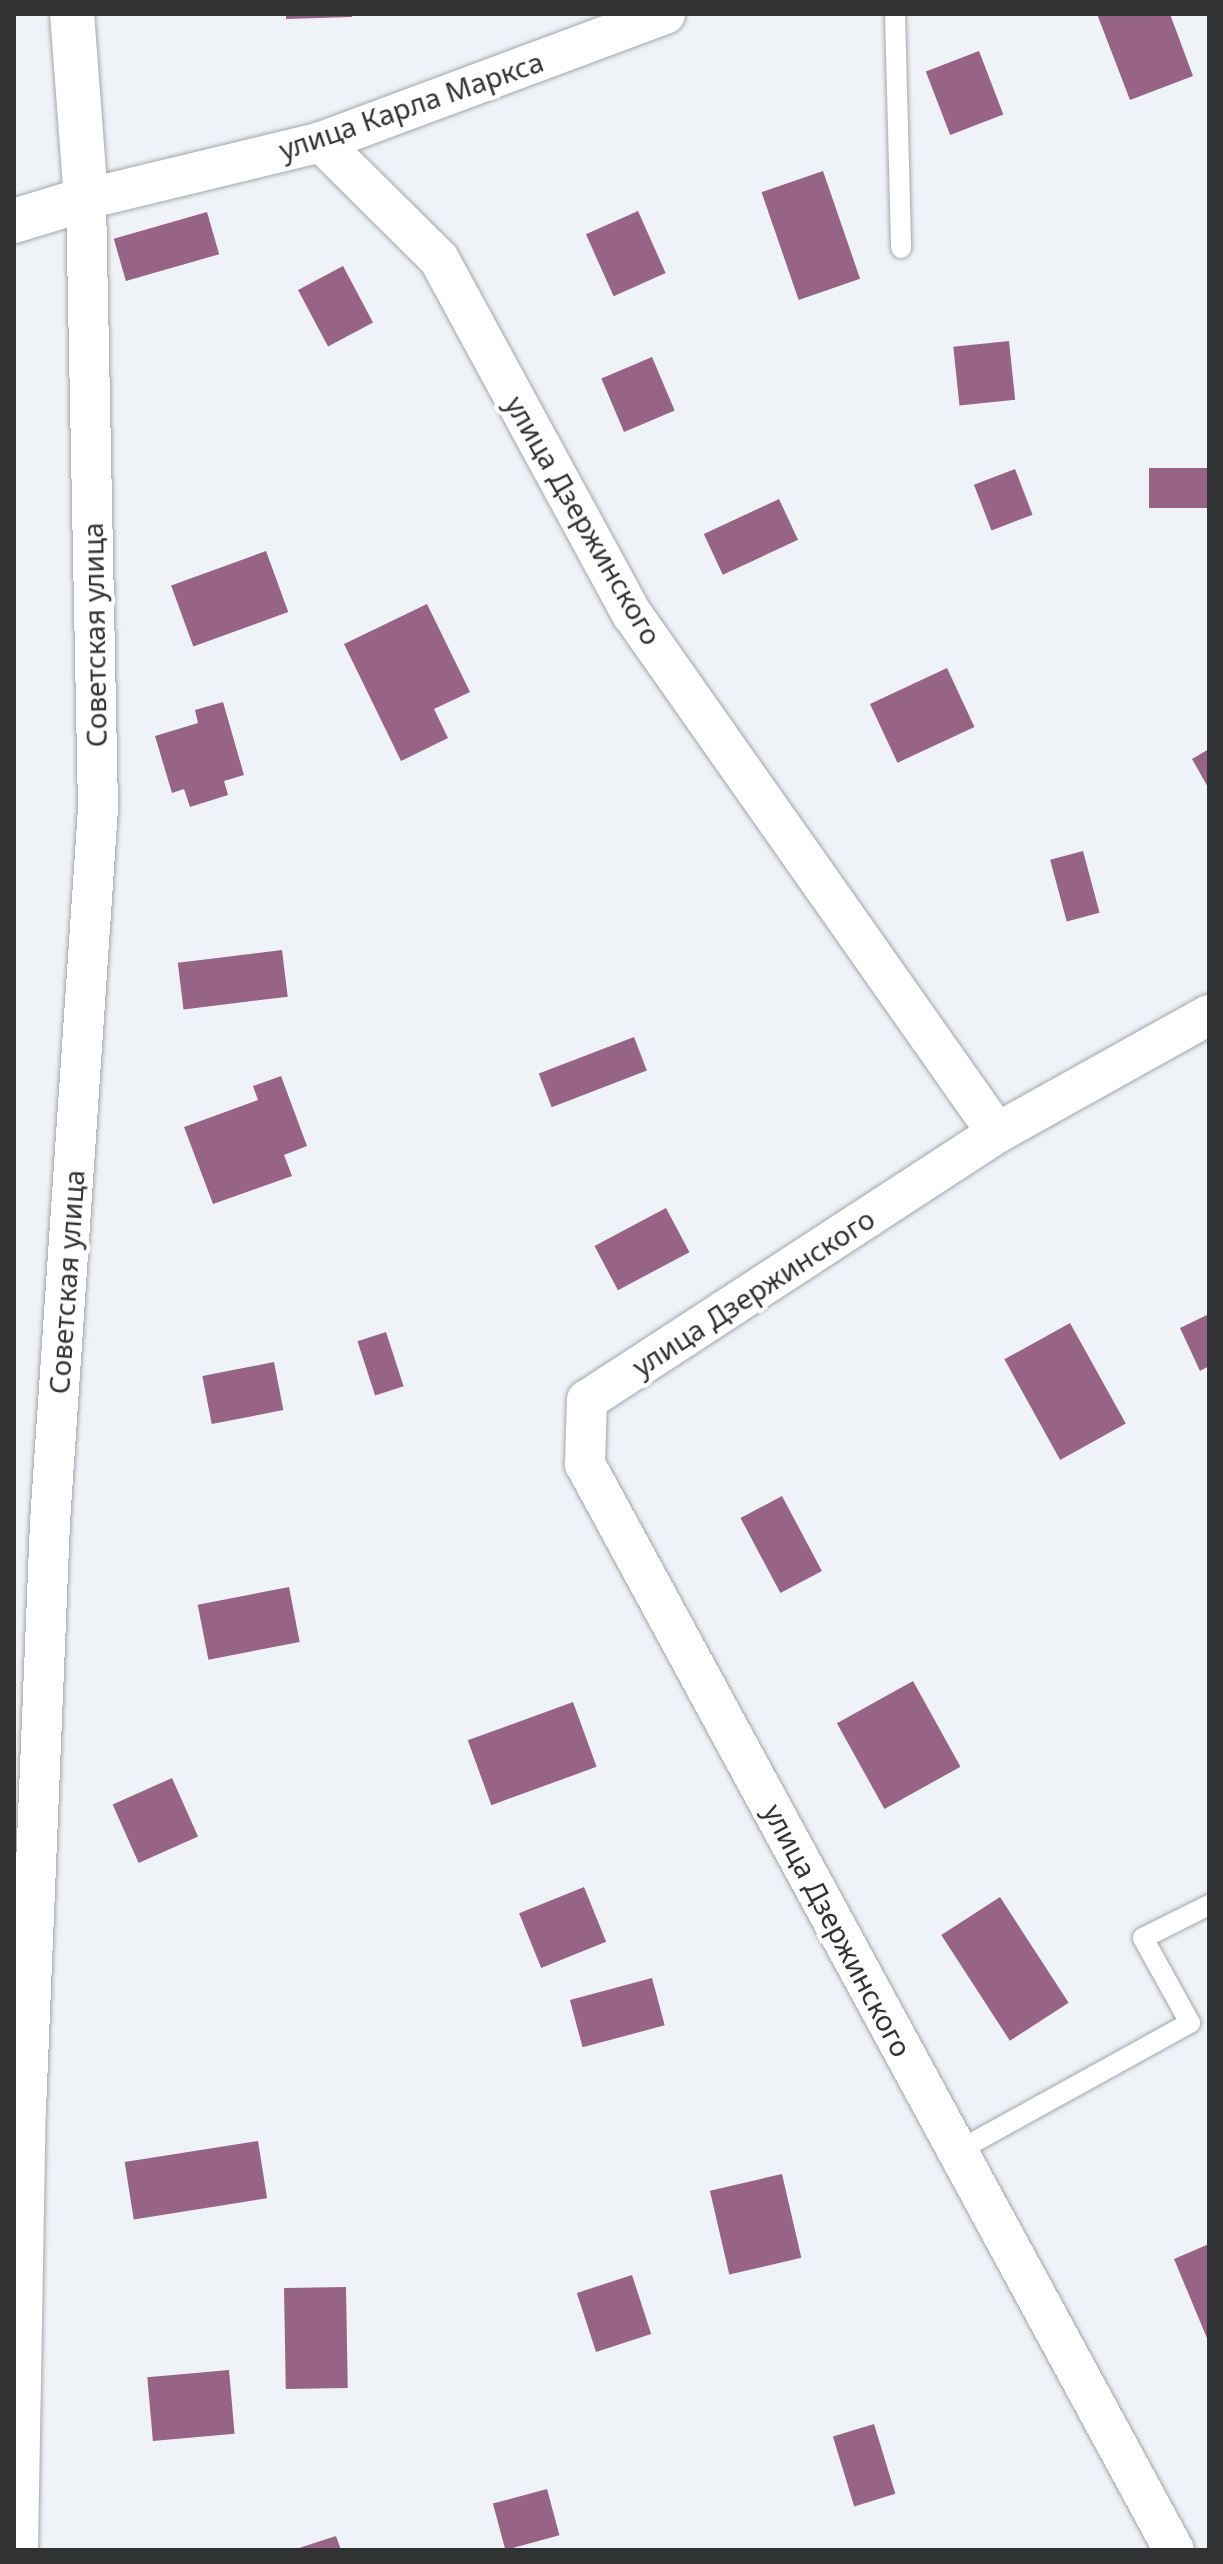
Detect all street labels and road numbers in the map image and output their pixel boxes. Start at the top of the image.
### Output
street label: улица Карла Маркса [274,44,548,166]
street label: улица Дзержинского [499,390,669,650]
street label: Советская улица [75,522,113,748]
street label: Советская улица [41,1169,91,1395]
street label: улица Дзержинского [626,1201,880,1383]
street label: улица Дзержинского [757,1798,919,2062]

